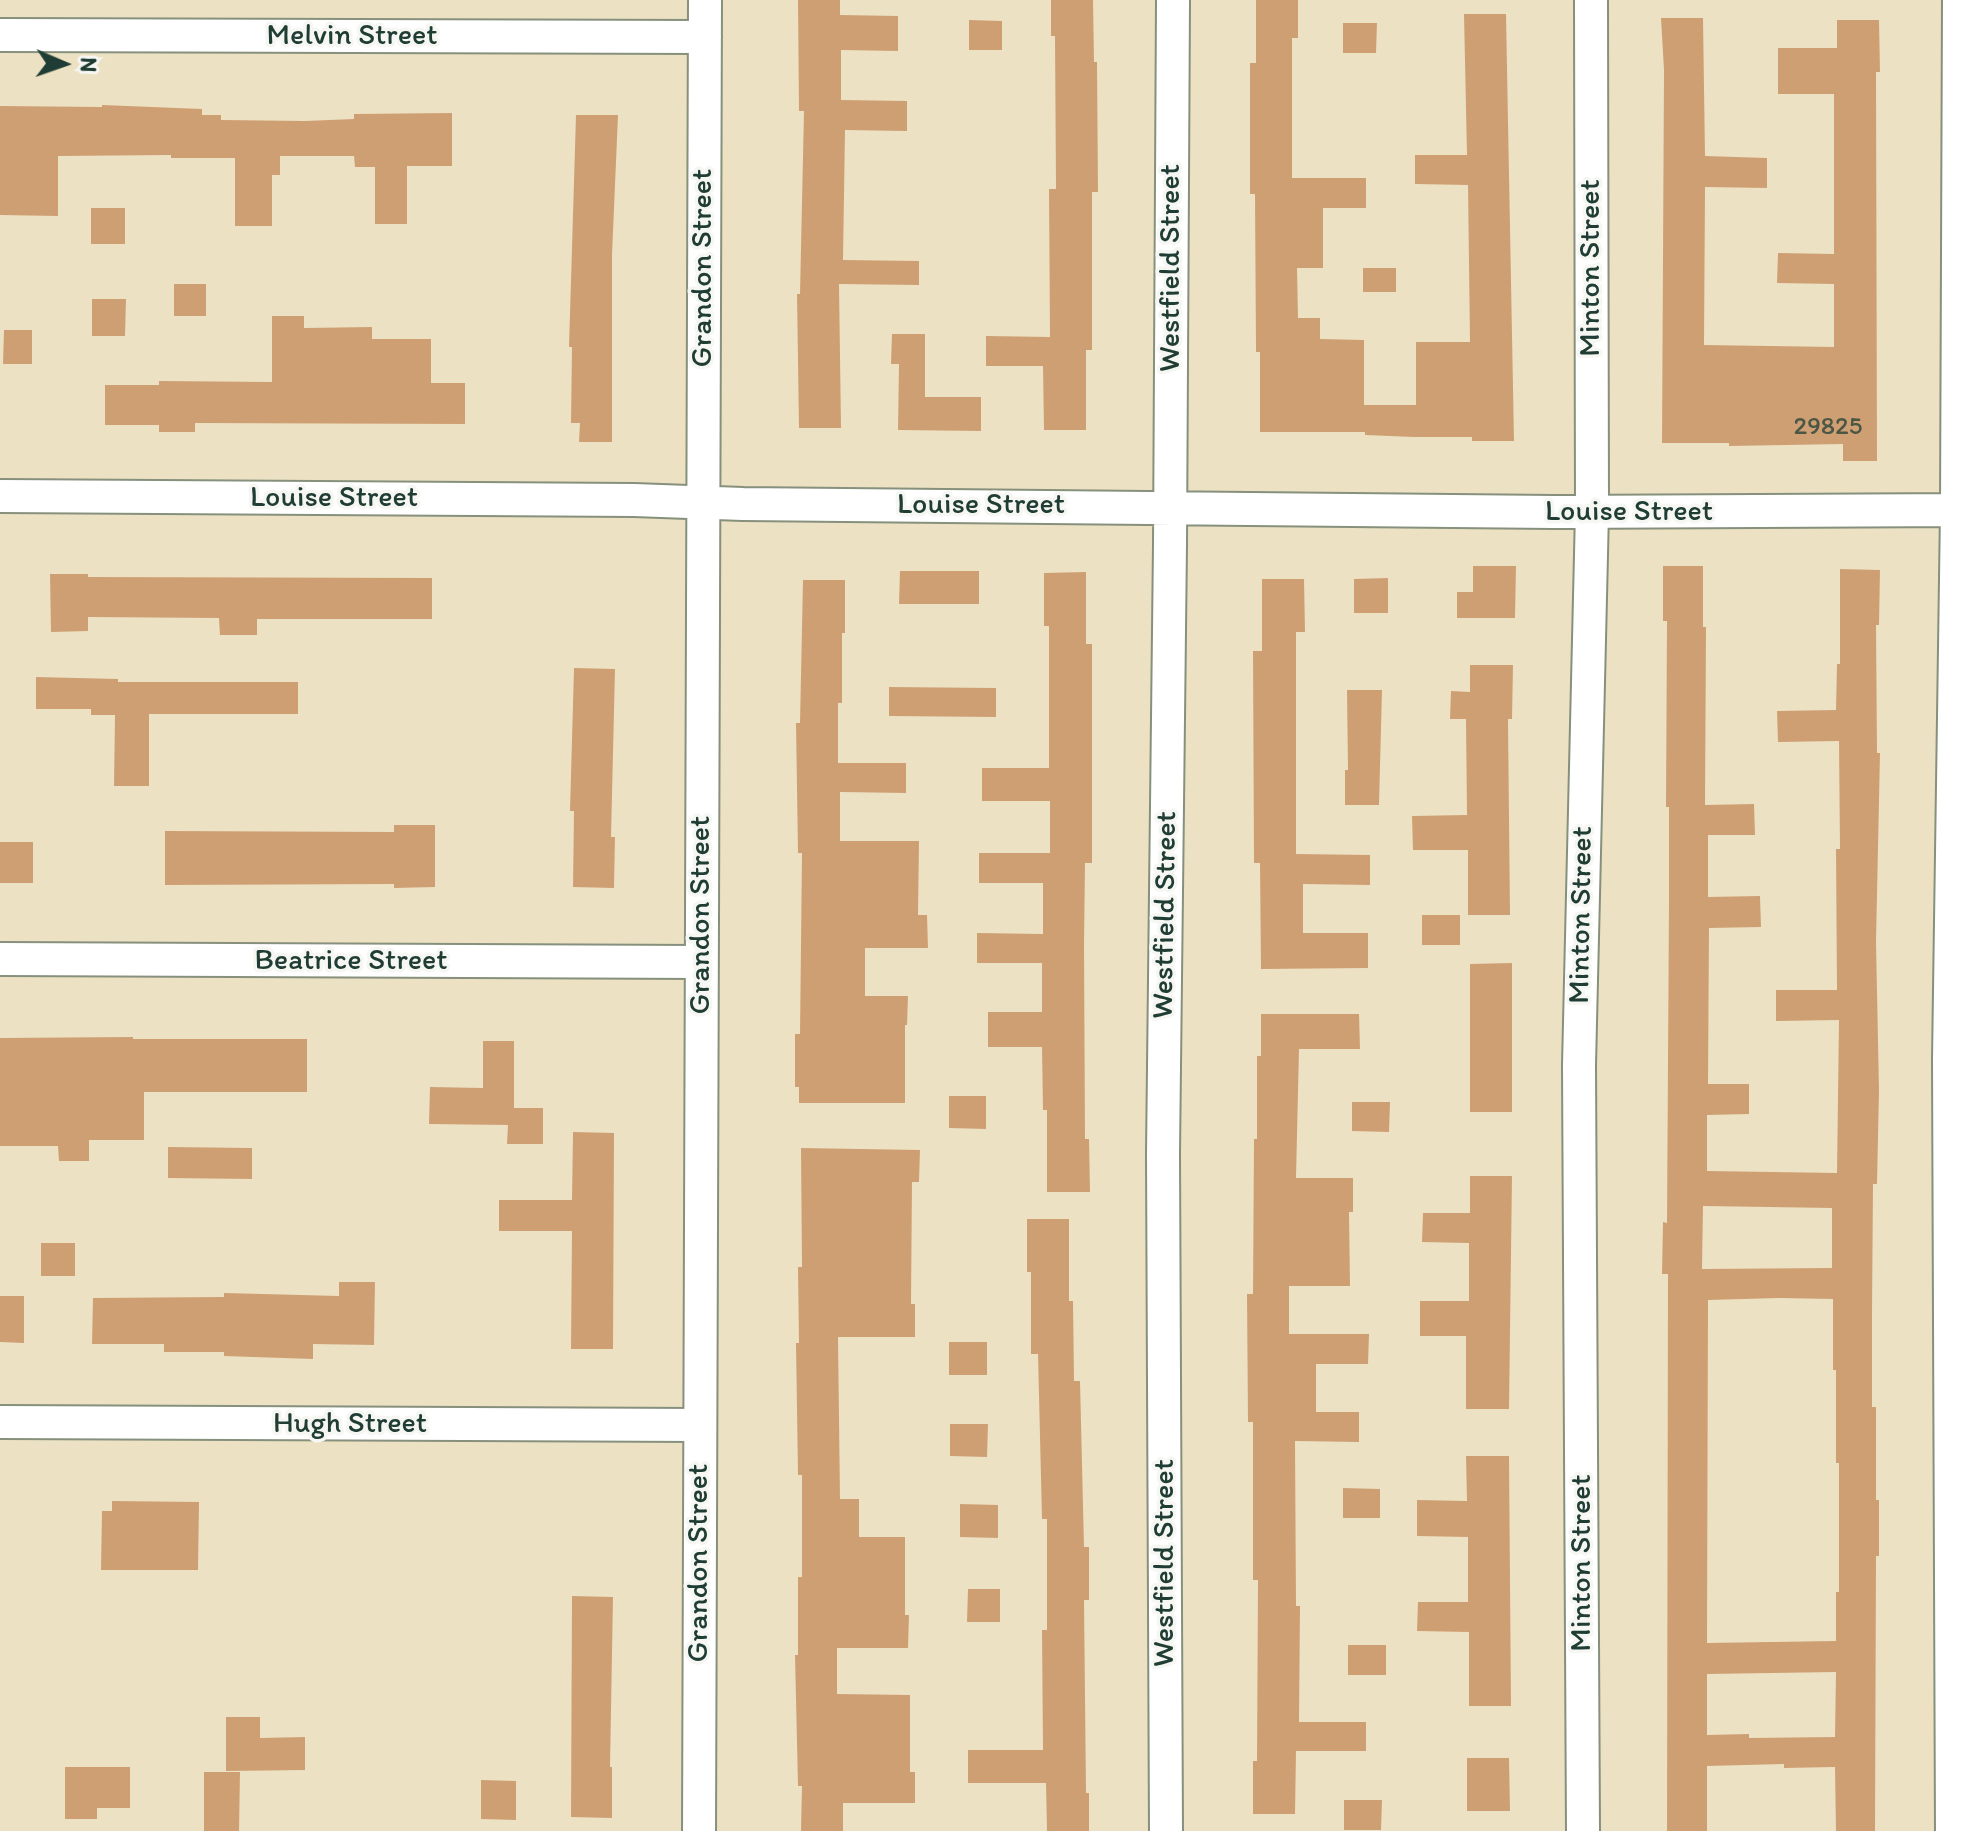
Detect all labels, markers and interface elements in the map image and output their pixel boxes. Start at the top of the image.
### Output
street label: Melvin Street [267,18,437,54]
north arrow [24,24,104,104]
text: N [75,57,102,73]
street label: Westfield Street [1153,164,1189,372]
street label: Grandon Street [685,169,721,367]
street label: Minton Street [1573,179,1609,357]
house number: 29825 [1794,411,1862,443]
street label: Louise Street [250,480,418,516]
street label: Louise Street [897,487,1065,523]
street label: Louise Street [1545,494,1713,530]
street label: Westfield Street [1146,811,1186,1019]
street label: Grandon Street [683,816,719,1014]
street label: Minton Street [1562,826,1602,1004]
street label: Beatrice Street [254,943,448,979]
street label: Hugh Street [273,1406,427,1442]
street label: Westfield Street [1147,1459,1183,1667]
street label: Grandon Street [681,1464,717,1662]
street label: Minton Street [1564,1474,1600,1652]

